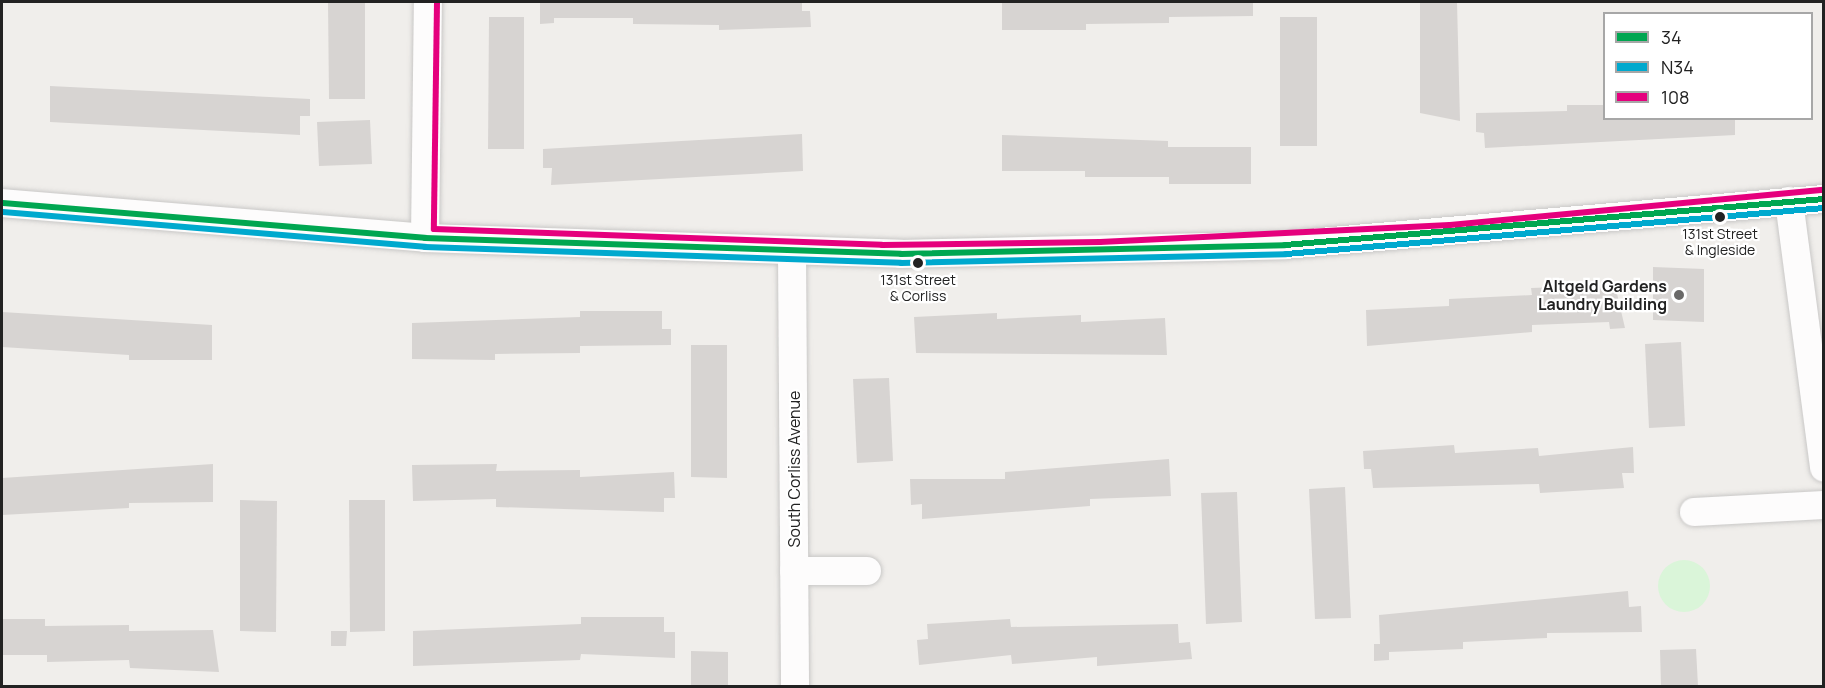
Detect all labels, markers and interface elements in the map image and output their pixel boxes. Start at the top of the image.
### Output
legend [1603,12,1813,120]
text: 34 [1661,25,1682,49]
text: N34 [1661,55,1694,79]
text: 108 [1661,85,1689,109]
marker: 131st Street & Ingleside [1714,211,1726,223]
place label: 131st Street & Ingleside [1682,226,1758,258]
marker: 131st Street & Corliss [912,257,924,269]
place label: 131st Street & Corliss [880,272,956,304]
place label: Altgeld Gardens Laundry Building [1538,276,1667,314]
marker: Altgeld Gardens Laundry Building [1672,288,1686,302]
street label: South Corliss Avenue [784,391,804,547]

